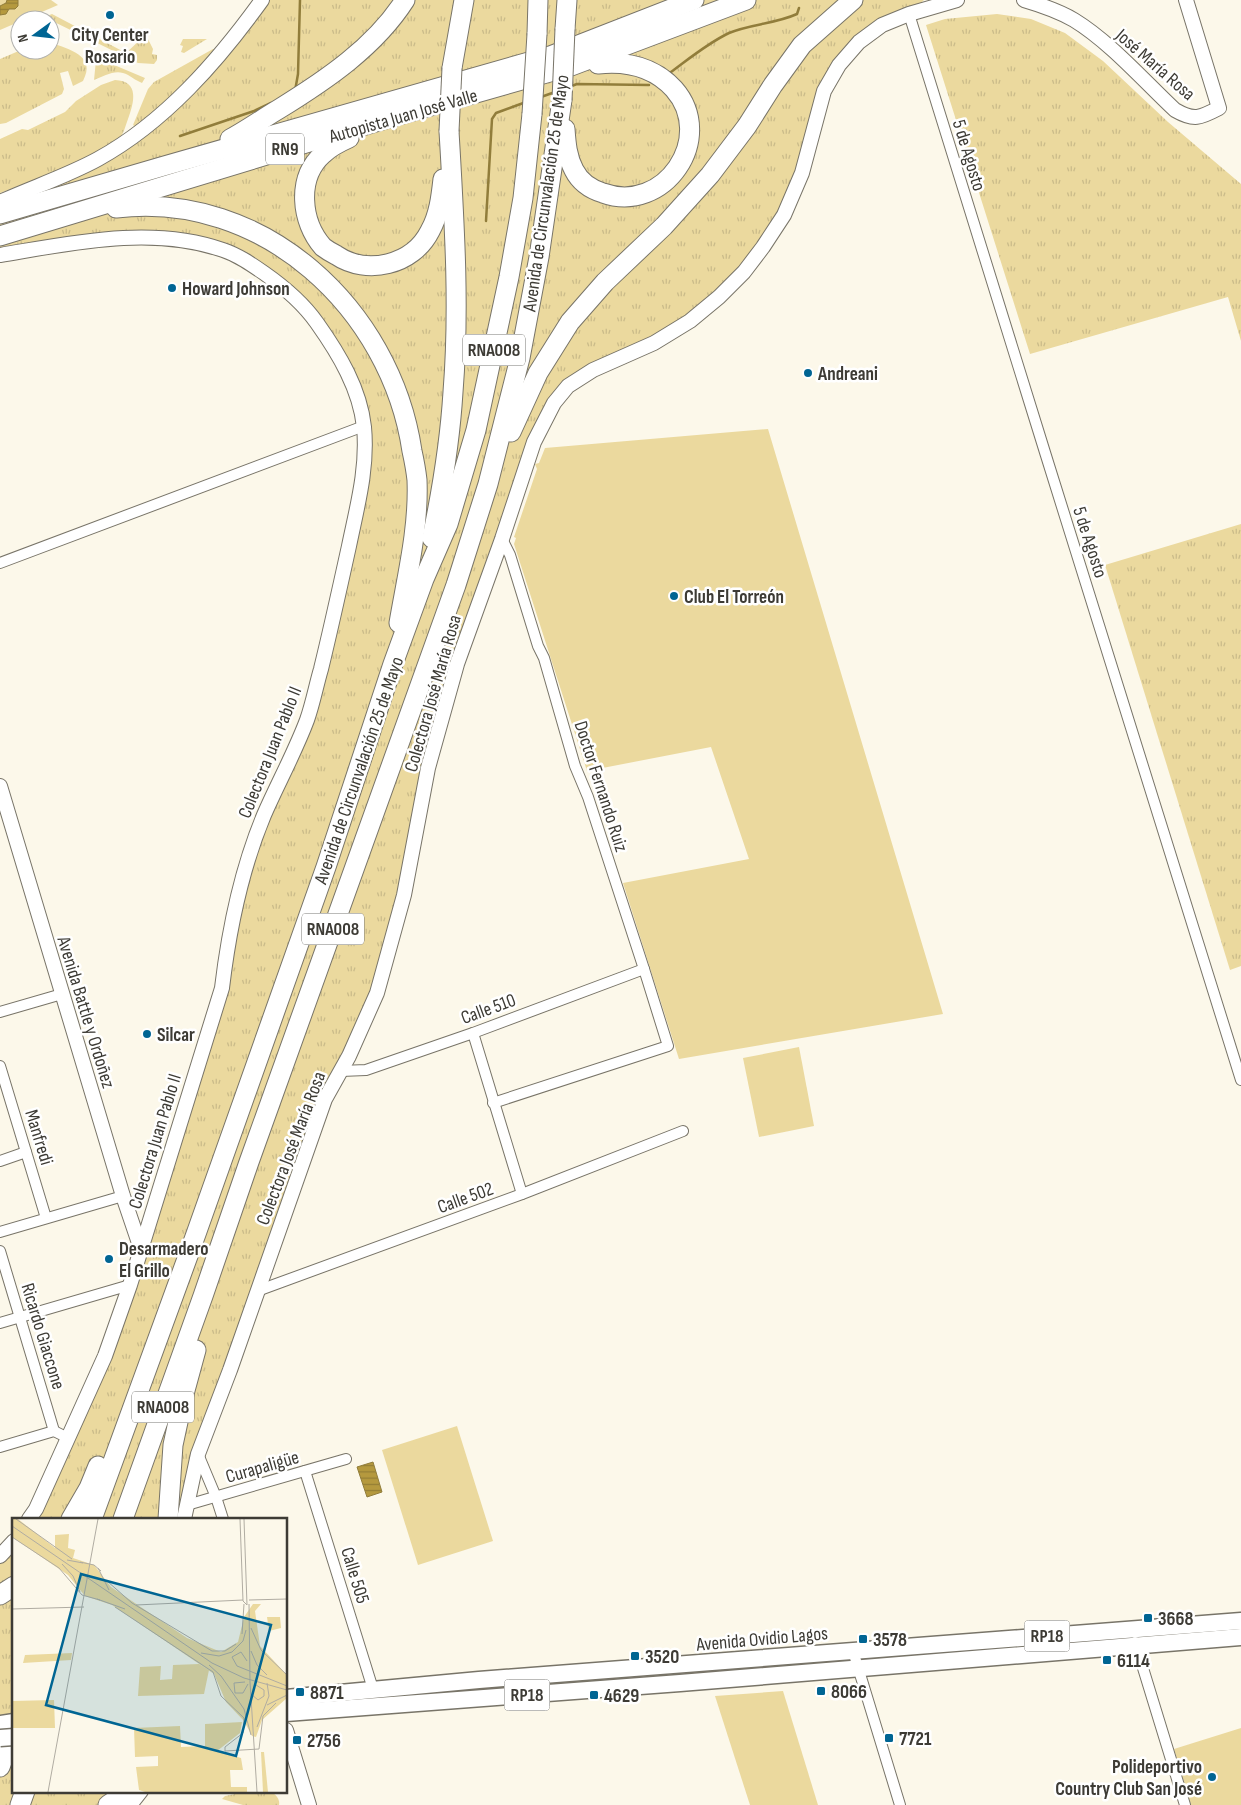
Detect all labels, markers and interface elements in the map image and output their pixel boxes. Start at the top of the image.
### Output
marker: City Center Rosario [104,9,116,21]
north arrow [10,10,60,60]
place label: City Center Rosario [71,24,149,69]
street label: José María Rosa [1110,24,1199,106]
text: N [14,32,32,44]
street label: Avenida de Circunvalación 25 de Mayo [518,73,574,314]
street label: Autopista Juan José Valle [326,84,480,149]
street label: 5 de Agosto [947,117,990,194]
road number: RN9 [266,134,304,164]
place label: Howard Johnson [182,278,290,301]
marker: Howard Johnson [166,282,178,294]
road number: RNA008 [463,334,525,366]
place label: Andreani [817,363,878,386]
marker: Andreani [802,367,814,379]
street label: 5 de Agosto [1067,504,1112,581]
place label: Club El Torreón [684,586,784,609]
marker: Club El Torreón [668,590,680,602]
street label: Colectora José María Rosa [400,612,467,775]
street label: Avenida de Circunvalación 25 de Mayo [309,654,409,888]
street label: Colectora Juan Pablo II [234,683,307,822]
street label: Doctor Fernando Ruiz [569,718,633,855]
road number: RNA008 [302,914,364,944]
street label: Avenida Battle y Ordoñez [51,933,120,1091]
street label: Calle 510 [458,989,519,1030]
place label: Silcar [157,1024,195,1047]
marker: Silcar [141,1028,153,1040]
street label: Colectora José María Rosa [252,1069,331,1228]
street label: Colectora Juan Pablo II [124,1071,187,1212]
street label: Manfredi [19,1107,58,1168]
street label: Calle 502 [434,1178,497,1219]
place label: Desarmadero El Grillo [119,1238,209,1283]
marker: Desarmadero El Grillo [103,1253,115,1265]
street label: Ricardo Giaccone [15,1280,70,1392]
road number: RNA008 [132,1391,194,1422]
street label: Curapaligüe [223,1446,302,1489]
inset map [12,1518,288,1792]
street label: Calle 505 [335,1545,374,1606]
place label: 3668 [1158,1608,1193,1631]
marker: 3668 [1142,1612,1154,1624]
road number: RP18 [1024,1620,1070,1652]
street label: Avenida Ovidio Lagos [694,1622,829,1657]
place label: 3578 [873,1629,907,1652]
marker: 3578 [857,1633,869,1645]
place label: 3520 [645,1646,679,1669]
marker: 3520 [629,1650,641,1662]
place label: 6114 [1117,1650,1150,1673]
marker: 6114 [1101,1654,1113,1666]
road number: RP18 [504,1680,550,1710]
place label: 8066 [831,1681,867,1704]
place label: 8871 [310,1682,344,1705]
place label: 4629 [604,1685,639,1708]
marker: 8066 [815,1685,827,1697]
marker: 8871 [294,1686,306,1698]
marker: 4629 [588,1689,600,1701]
place label: 7721 [899,1728,932,1751]
place label: 2756 [307,1730,341,1753]
marker: 7721 [883,1732,895,1744]
marker: 2756 [291,1734,303,1746]
place label: Polideportivo Country Club San José [1055,1756,1202,1801]
marker: Polideportivo Country Club San José [1206,1771,1218,1783]

